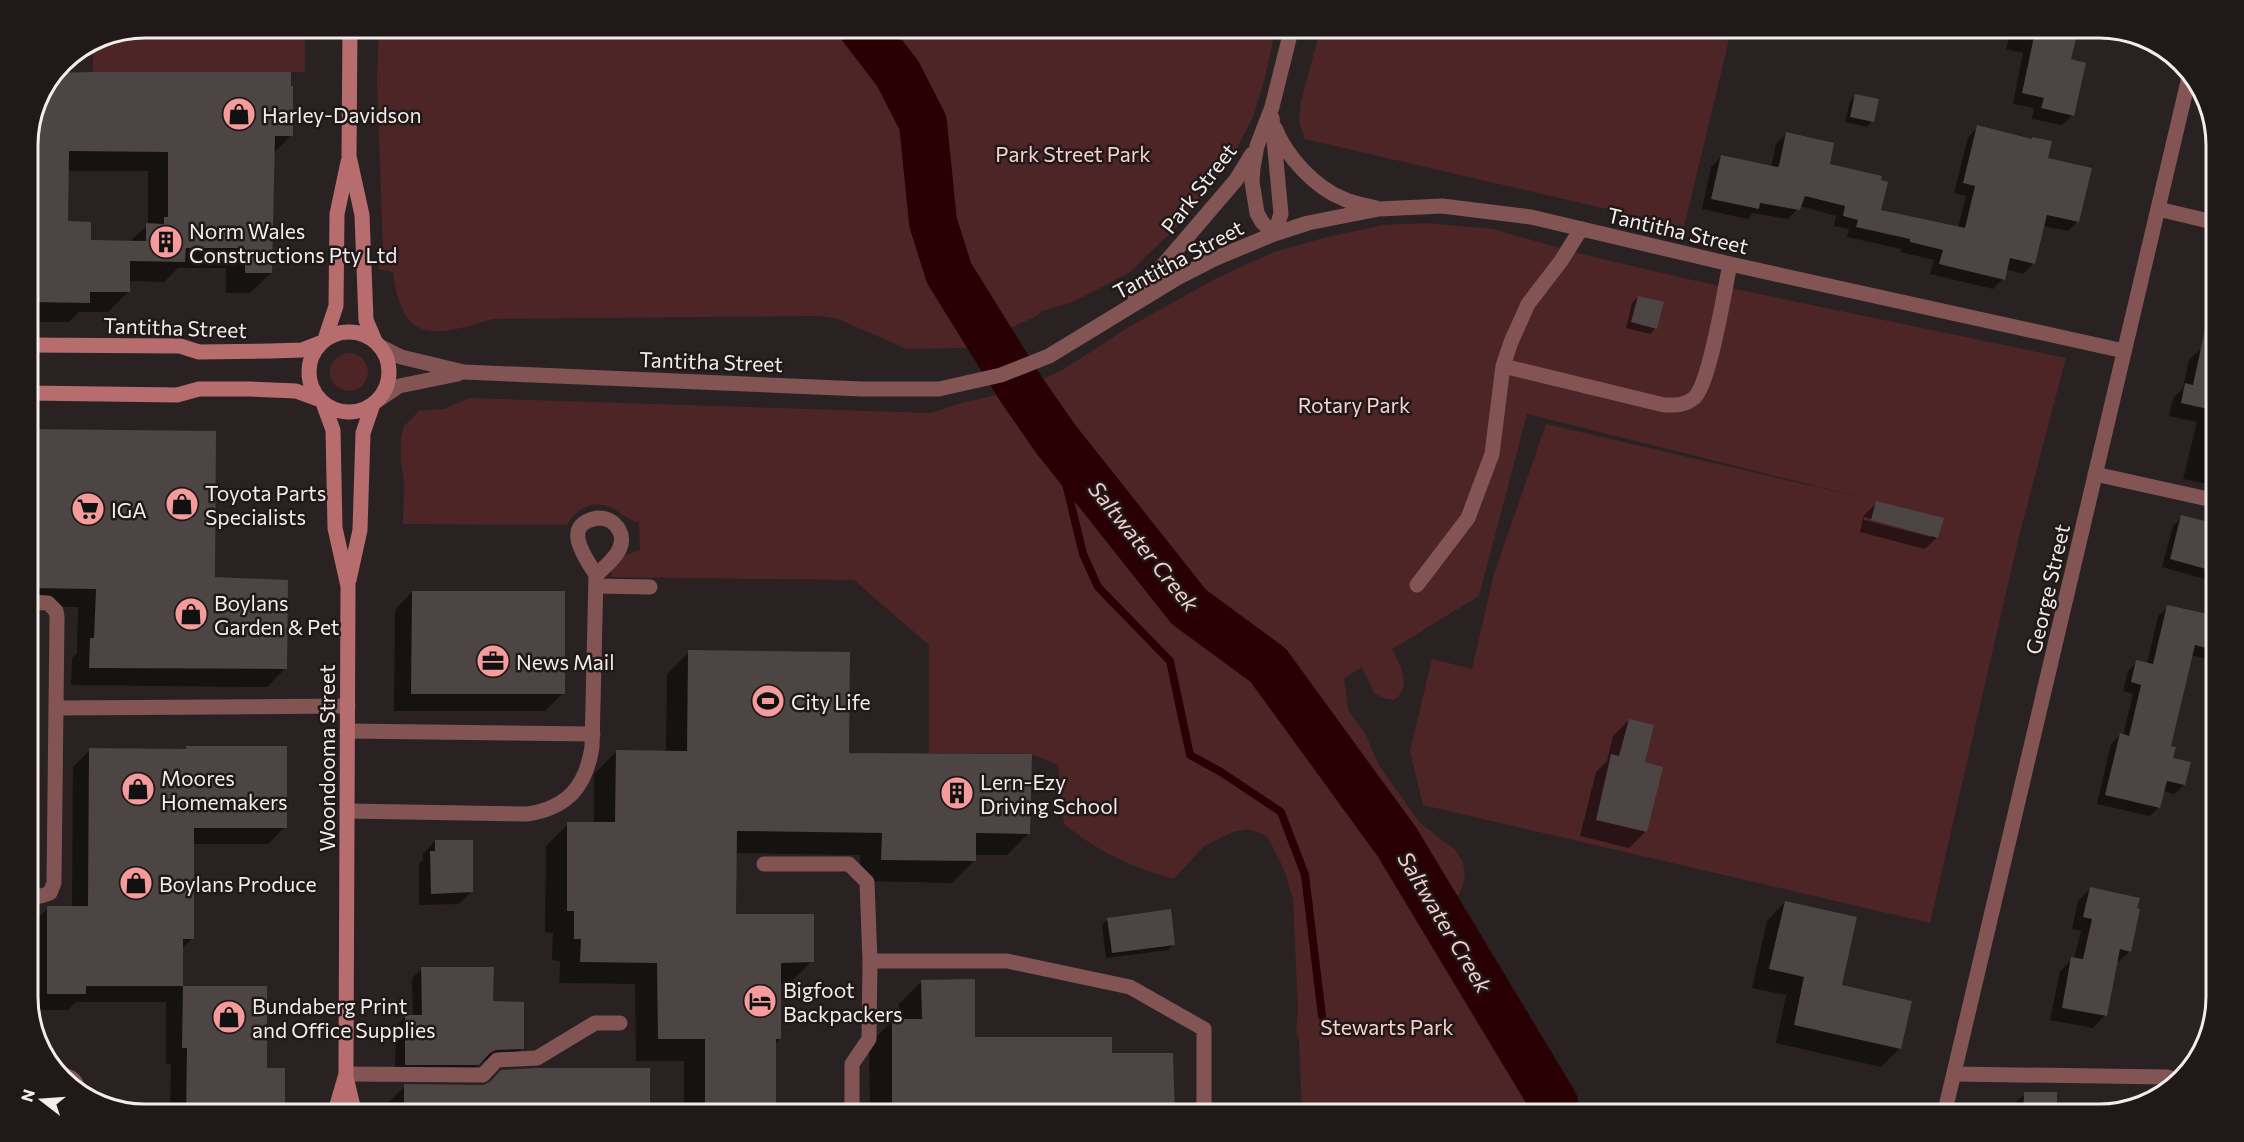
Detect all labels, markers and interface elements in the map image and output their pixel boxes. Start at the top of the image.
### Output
shop icon: Harley-Davidson [221,96,257,132]
place label: Harley-Davidson [262,102,422,127]
street label: Park Street [1155,138,1241,238]
park label: Park Street Park [995,141,1151,166]
street label: Tantitha Street [1605,202,1751,258]
street label: Tantitha Street [1109,214,1247,304]
place label: Norm Wales Constructions Pty Ltd [189,218,397,267]
building icon: Norm Wales Constructions Pty Ltd [148,224,184,260]
street label: Tantitha Street [103,312,247,342]
street label: Tantitha Street [639,346,783,376]
park label: Rotary Park [1298,392,1410,417]
water label: Saltwater Creek [1083,475,1206,617]
place label: Toyota Parts Specialists [205,480,326,529]
shop icon: Toyota Parts Specialists [164,486,200,522]
supermarket icon: IGA [70,491,106,527]
place label: IGA [111,497,147,522]
street label: George Street [2020,521,2074,657]
place label: Boylans Garden & Pet [214,590,339,639]
shop icon: Boylans Garden & Pet [173,596,209,632]
office icon: News Mail [475,643,511,679]
place label: News Mail [516,649,615,674]
street label: Woondooma Street [314,665,339,851]
sports icon: City Life [750,683,786,719]
place label: City Life [791,689,871,714]
place label: Moores Homemakers [161,765,288,814]
place label: Lern-Ezy Driving School [980,769,1118,818]
shop icon: Moores Homemakers [120,771,156,807]
building icon: Lern-Ezy Driving School [939,775,975,811]
water label: Saltwater Creek [1392,846,1498,998]
shop icon: Boylans Produce [118,865,154,901]
place label: Boylans Produce [159,871,317,896]
place label: Bigfoot Backpackers [783,977,903,1026]
hotel icon: Bigfoot Backpackers [742,983,778,1019]
place label: Bundaberg Print and Office Supplies [252,993,436,1042]
shop icon: Bundaberg Print and Office Supplies [211,999,247,1035]
park label: Stewarts Park [1320,1014,1454,1039]
north arrow [12,1070,72,1130]
text: N [16,1087,38,1104]

